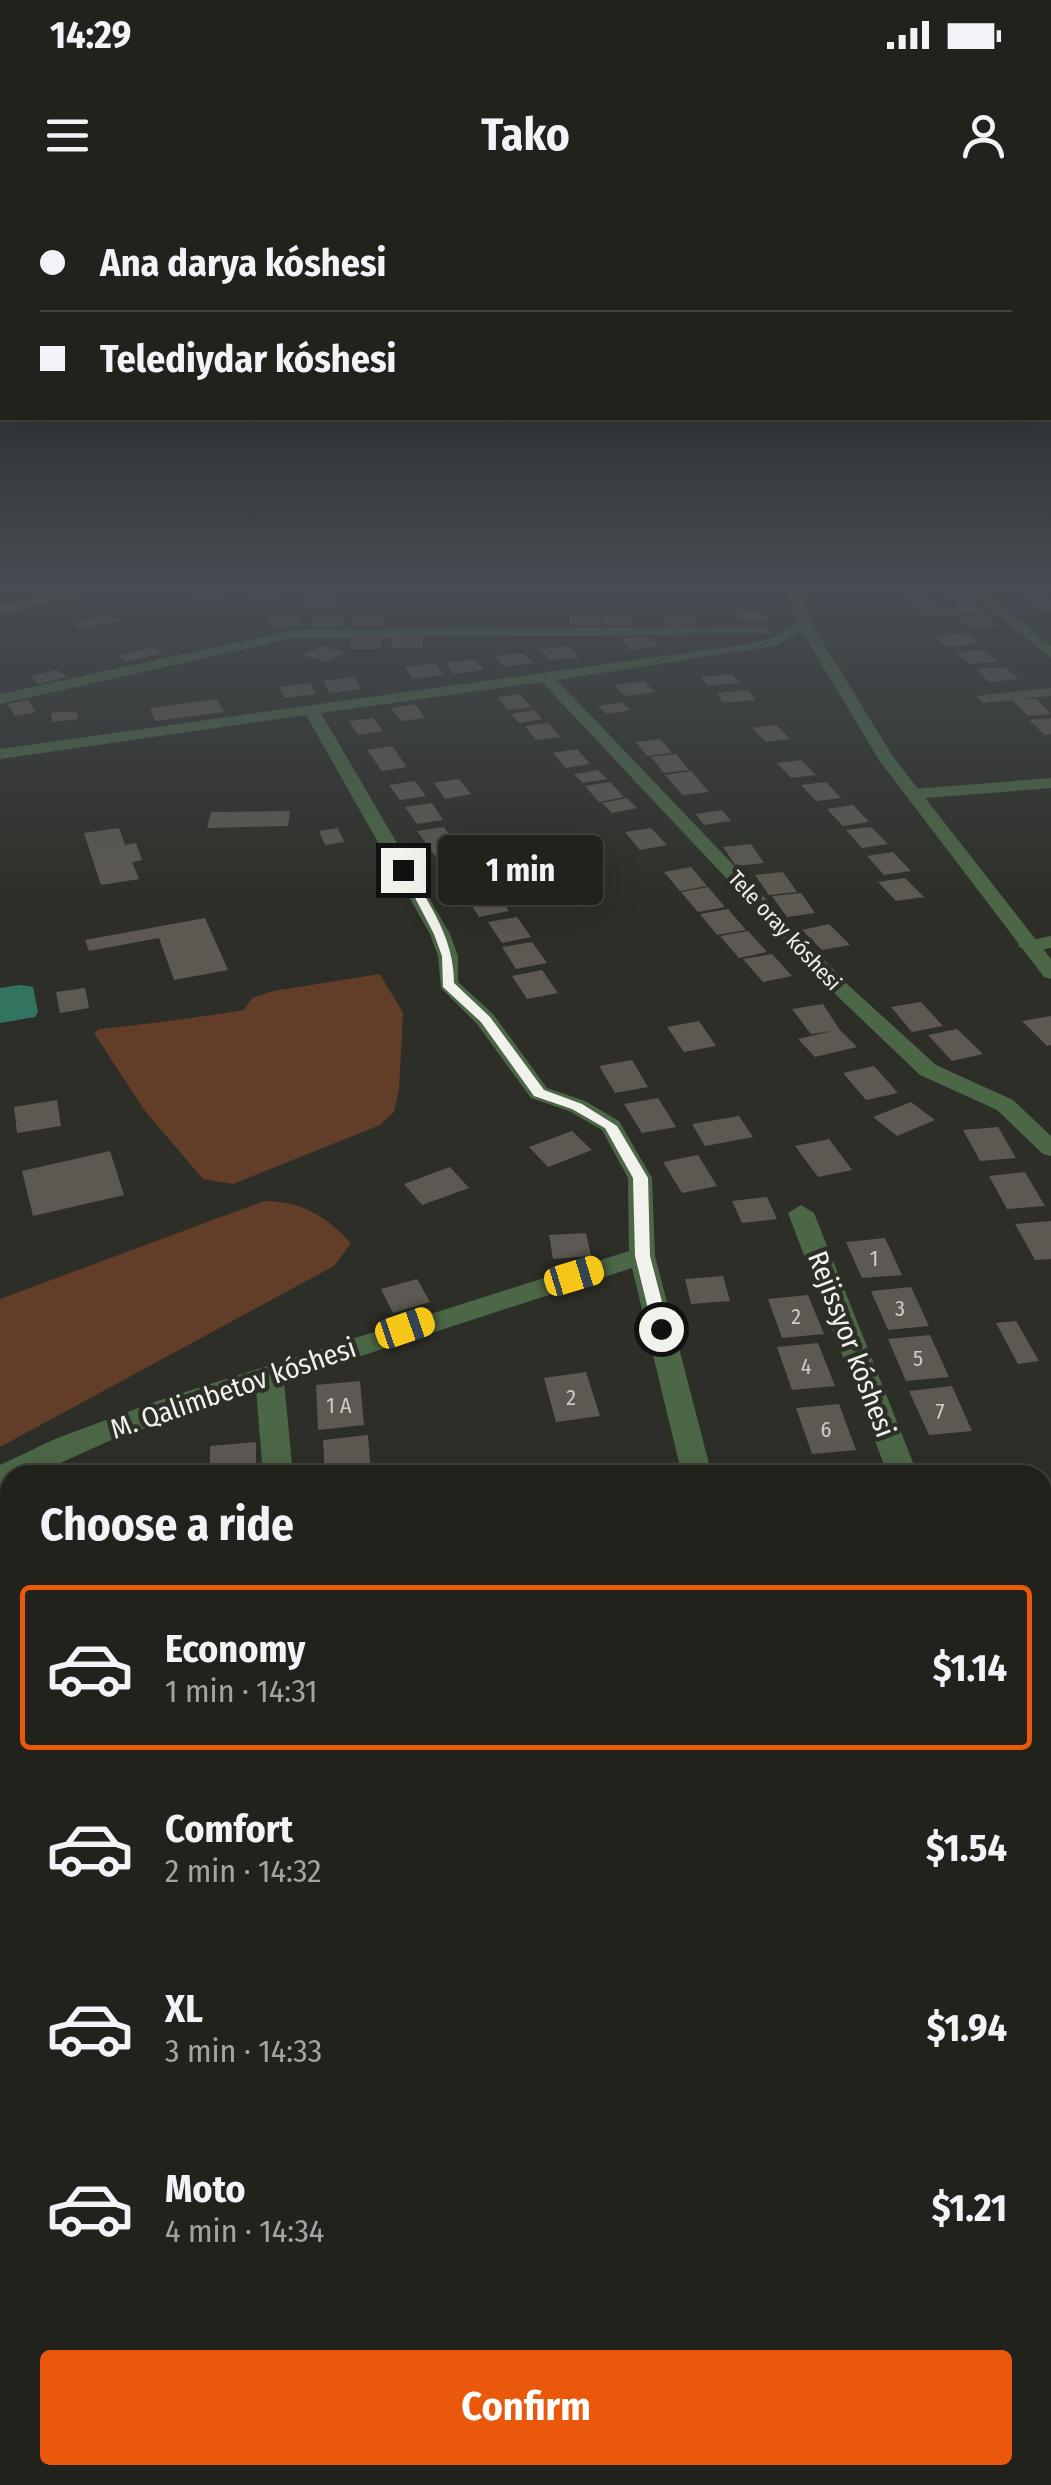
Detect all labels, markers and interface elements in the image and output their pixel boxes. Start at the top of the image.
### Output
text: 14:29 [50,12,131,58]
icon: menu [40,108,95,163]
text: Tako [481,108,570,162]
icon: person [956,108,1011,163]
text: Ana darya kóshesi [100,240,386,286]
text: Telediydar kóshesi [100,336,396,382]
callout: 1 min [438,835,603,905]
route end [381,848,426,893]
text: 1 min [486,851,555,889]
street label: Tele oray kóshesi [722,865,847,996]
house number: 1 [870,1245,878,1272]
street label: Rejissyor kóshesi [801,1247,902,1442]
car [541,1253,607,1299]
house number: 3 [895,1295,905,1322]
house number: 2 [791,1303,801,1330]
car [372,1304,438,1352]
route start [639,1307,684,1352]
street label: M. Qalimbetov kóshesi [106,1331,360,1446]
house number: 5 [913,1345,923,1372]
house number: 4 [801,1353,812,1380]
house number: 2 [566,1384,576,1411]
house number: 1 А [326,1392,352,1419]
house number: 7 [936,1398,945,1425]
house number: 6 [821,1416,832,1443]
text: Choose a ride [40,1498,294,1552]
icon: car [45,1623,135,1713]
text: Economy [165,1626,305,1672]
text: $1.14 [933,1645,1007,1691]
text: 1 min · 14:31 [165,1672,318,1710]
icon: car [45,1803,135,1893]
text: Comfort [165,1806,293,1852]
text: $1.54 [926,1825,1007,1871]
text: 2 min · 14:32 [165,1852,321,1890]
icon: car [45,1983,135,2073]
text: XL [165,1986,203,2032]
text: $1.94 [927,2005,1007,2051]
text: 3 min · 14:33 [165,2032,322,2070]
icon: car [45,2163,135,2253]
text: Moto [165,2166,246,2212]
text: $1.21 [932,2185,1007,2231]
text: 4 min · 14:34 [165,2212,324,2250]
button: Confirm [40,2350,1012,2465]

